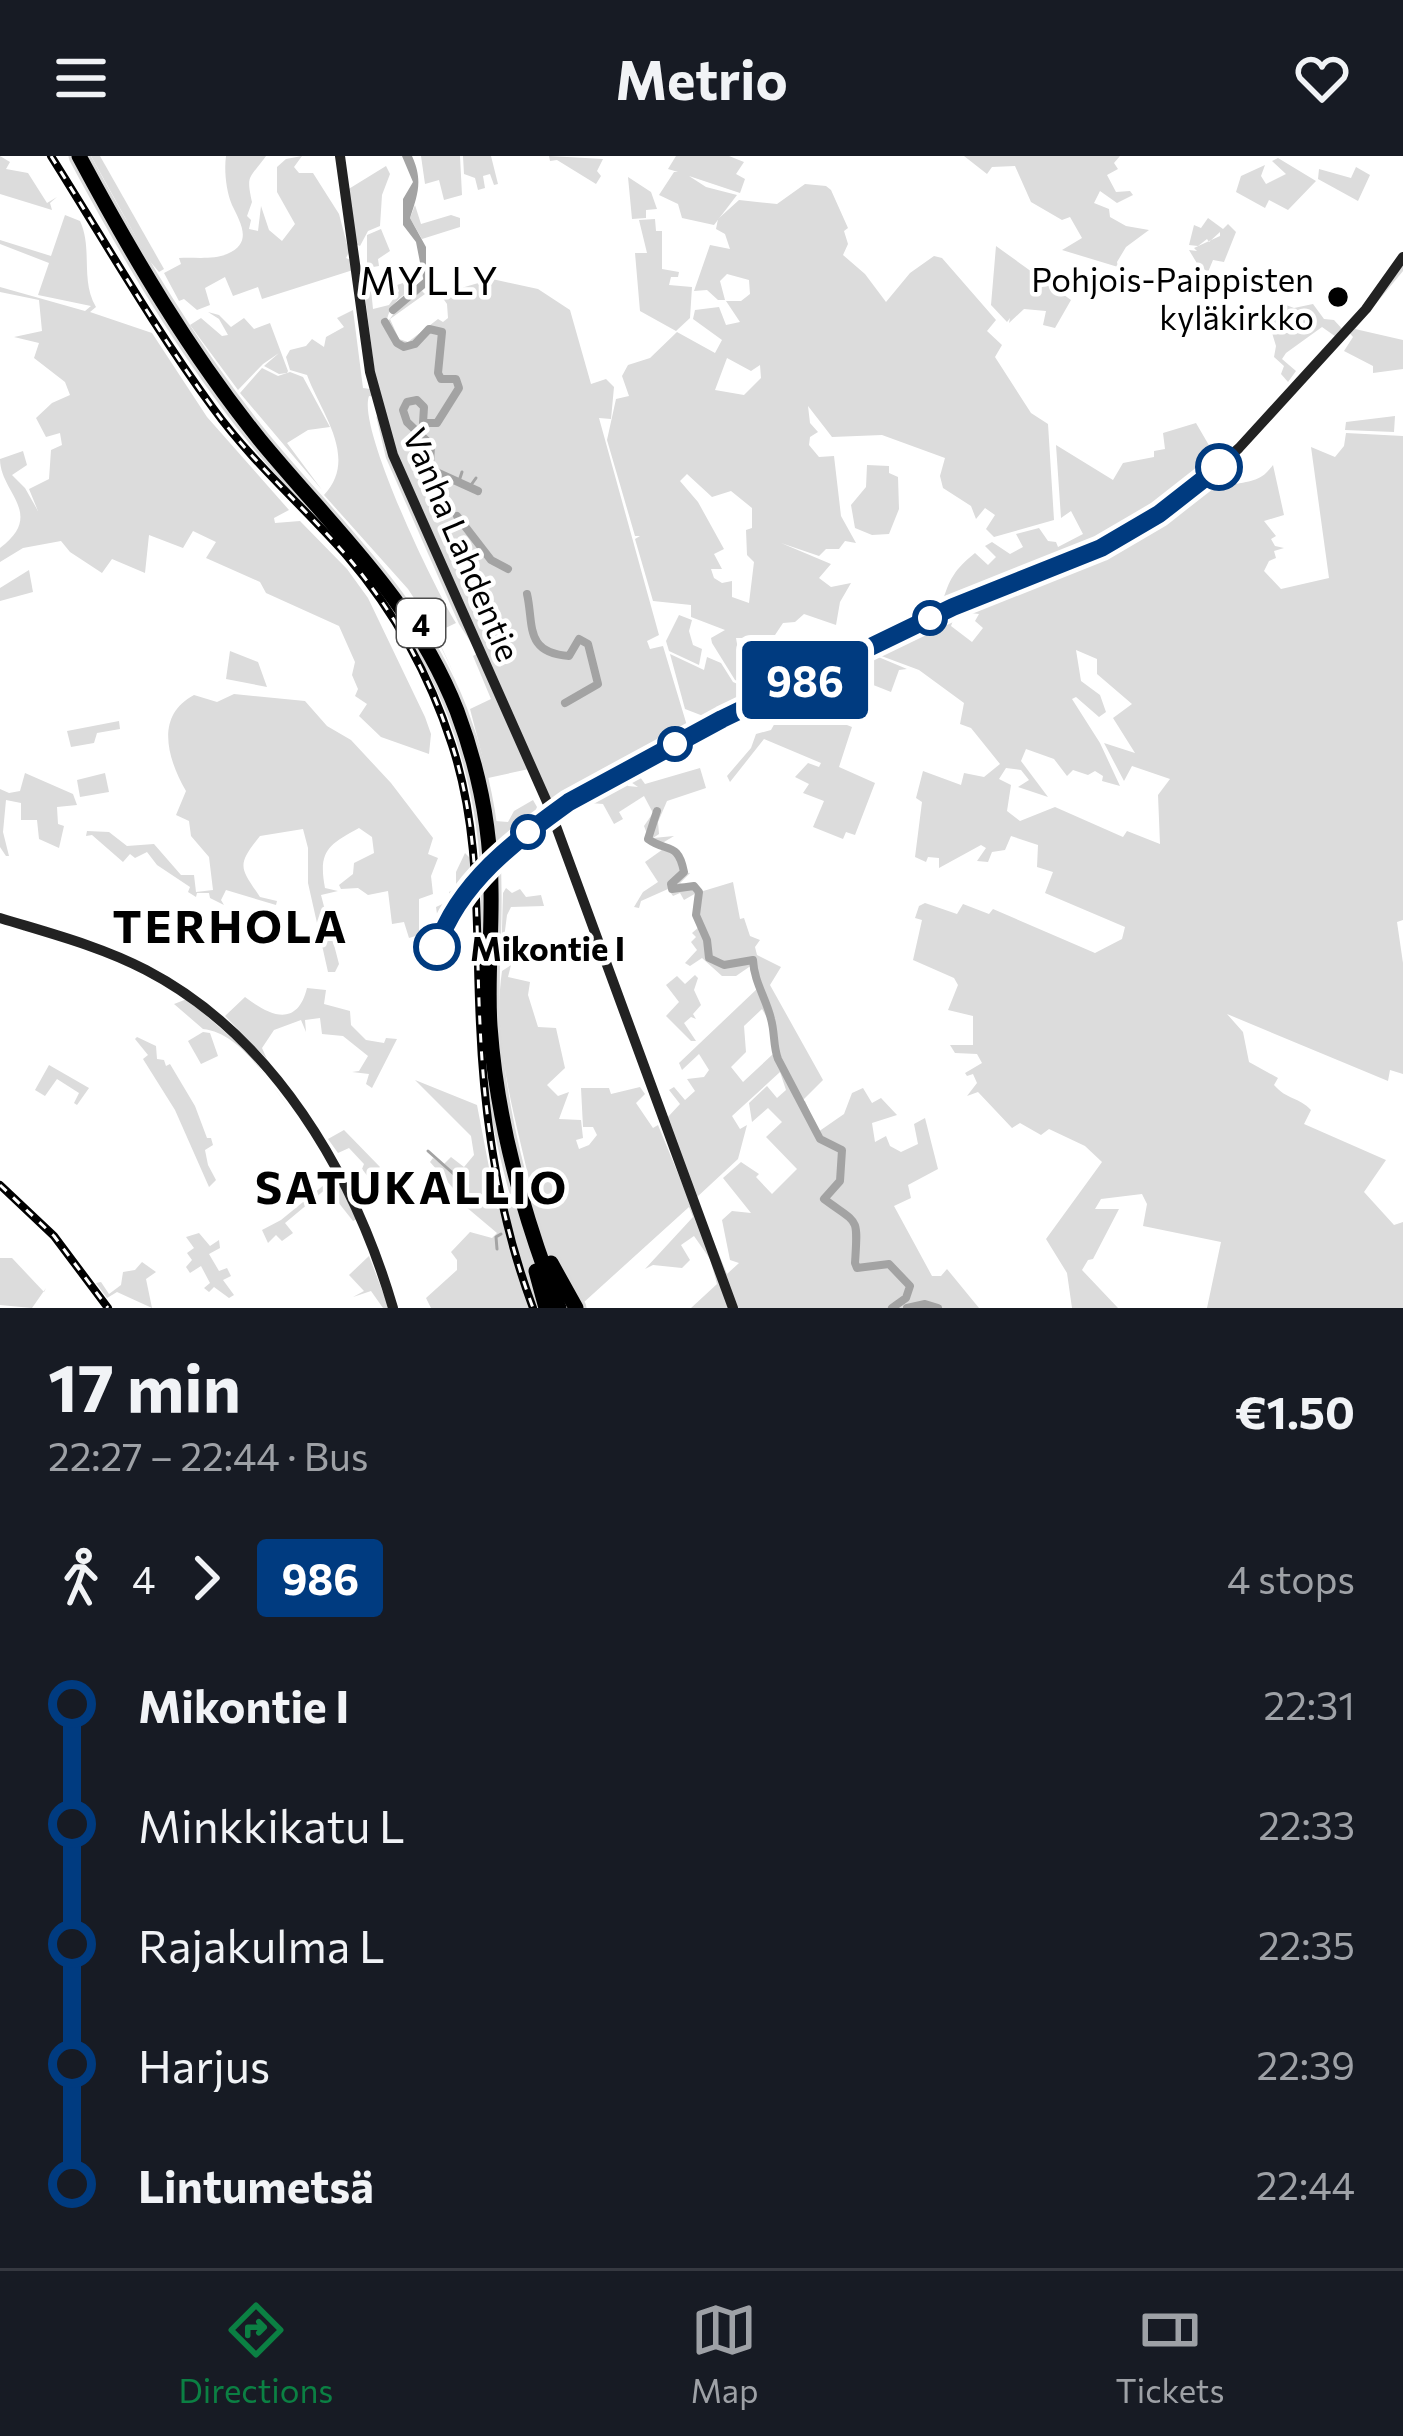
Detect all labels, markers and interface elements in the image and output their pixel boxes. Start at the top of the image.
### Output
icon: menu [48,45,114,111]
text: Metrio [615,45,788,111]
icon: heart [1289,45,1355,111]
district label: MYLLY [359,255,501,303]
place label: Pohjois-Paippisten kyläkirkko [1031,258,1314,337]
marker: Pohjois-Paippisten kyläkirkko [1325,284,1351,310]
street label: Vanha Lahdentie [395,421,531,667]
unlabelled marker [1197,445,1241,489]
road number: 4 [397,599,445,647]
unlabelled marker [914,602,946,634]
line badge: 986 [736,641,874,719]
text: 986 [766,654,844,706]
unlabelled marker [659,728,691,760]
unlabelled marker [512,816,544,848]
district label: TERHOLA [113,897,349,952]
marker: Mikontie I [415,925,459,969]
place label: Mikontie I [470,927,625,968]
district label: SATUKALLIO [255,1158,569,1213]
text: 17 min [48,1345,241,1426]
text: €1.50 [1235,1383,1355,1438]
text: 22:27 – 22:44 · Bus [48,1431,369,1479]
icon: walk [48,1545,114,1611]
icon: forward [173,1545,239,1611]
text: 986 [281,1552,359,1604]
text: 4 [132,1554,155,1602]
text: 4 stops [1227,1554,1355,1602]
text: Mikontie I [138,1677,349,1732]
text: 22:31 [1264,1680,1355,1728]
text: Minkkikatu L [138,1797,405,1852]
text: 22:33 [1258,1800,1355,1848]
text: Rajakulma L [138,1917,385,1972]
text: 22:35 [1258,1920,1355,1968]
text: Harjus [138,2037,270,2092]
text: 22:39 [1257,2040,1355,2088]
text: Lintumetsä [138,2157,374,2212]
text: 22:44 [1256,2160,1355,2208]
tab: Directions [179,2297,333,2410]
tab: Map [690,2297,758,2410]
tab: Tickets [1116,2297,1224,2410]

